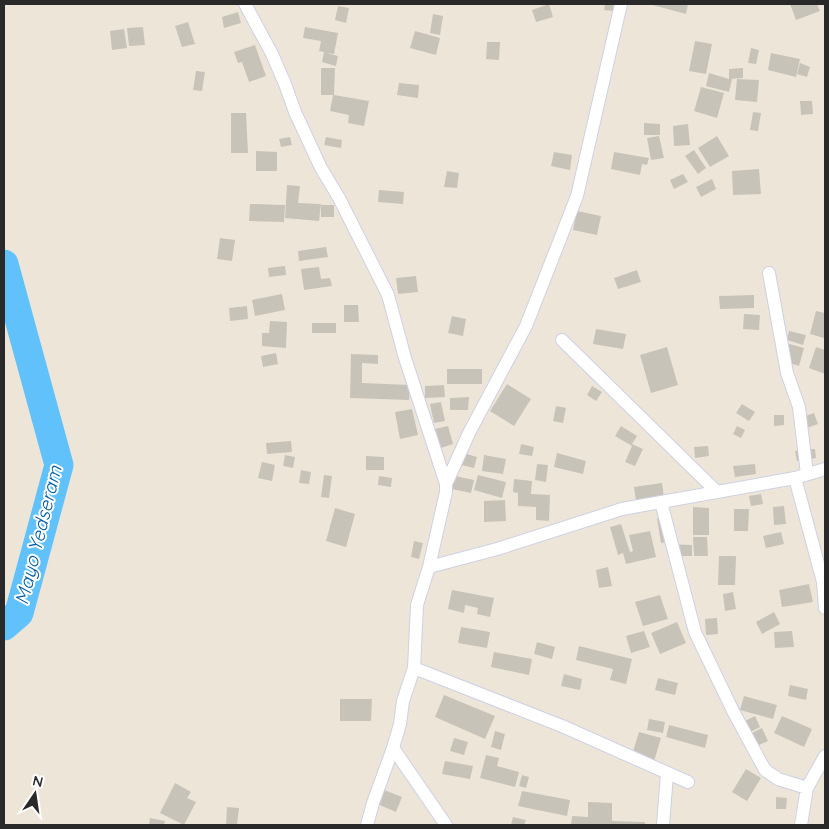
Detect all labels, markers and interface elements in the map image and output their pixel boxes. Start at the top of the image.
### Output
water label: Mayo Yedseram [9,462,67,607]
north arrow [10,769,60,819]
text: N [31,771,45,791]

